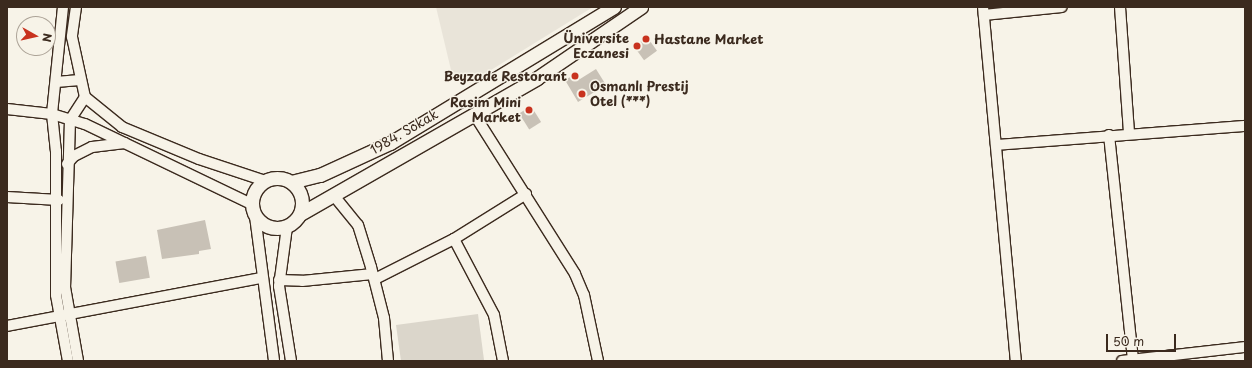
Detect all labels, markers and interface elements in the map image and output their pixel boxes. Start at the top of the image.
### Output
north arrow [16,16,56,56]
place label: Üniversite Eczanesi [563,31,629,62]
place label: Hastane Market [654,31,764,47]
text: N [38,32,56,43]
marker: Hastane Market [641,34,651,44]
marker: Üniversite Eczanesi [632,41,642,51]
place label: Beyzade Restorant [443,68,567,84]
marker: Beyzade Restorant [570,71,580,81]
place label: Osmanlı Prestij Otel (***) [590,79,690,110]
marker: Osmanlı Prestij Otel (***) [577,89,587,99]
place label: Rasim Mini Market [450,95,521,126]
marker: Rasim Mini Market [524,105,534,115]
street label: 1984. Sokak [367,106,441,158]
scale bar [1108,326,1178,352]
text: 50 m [1113,332,1144,350]

